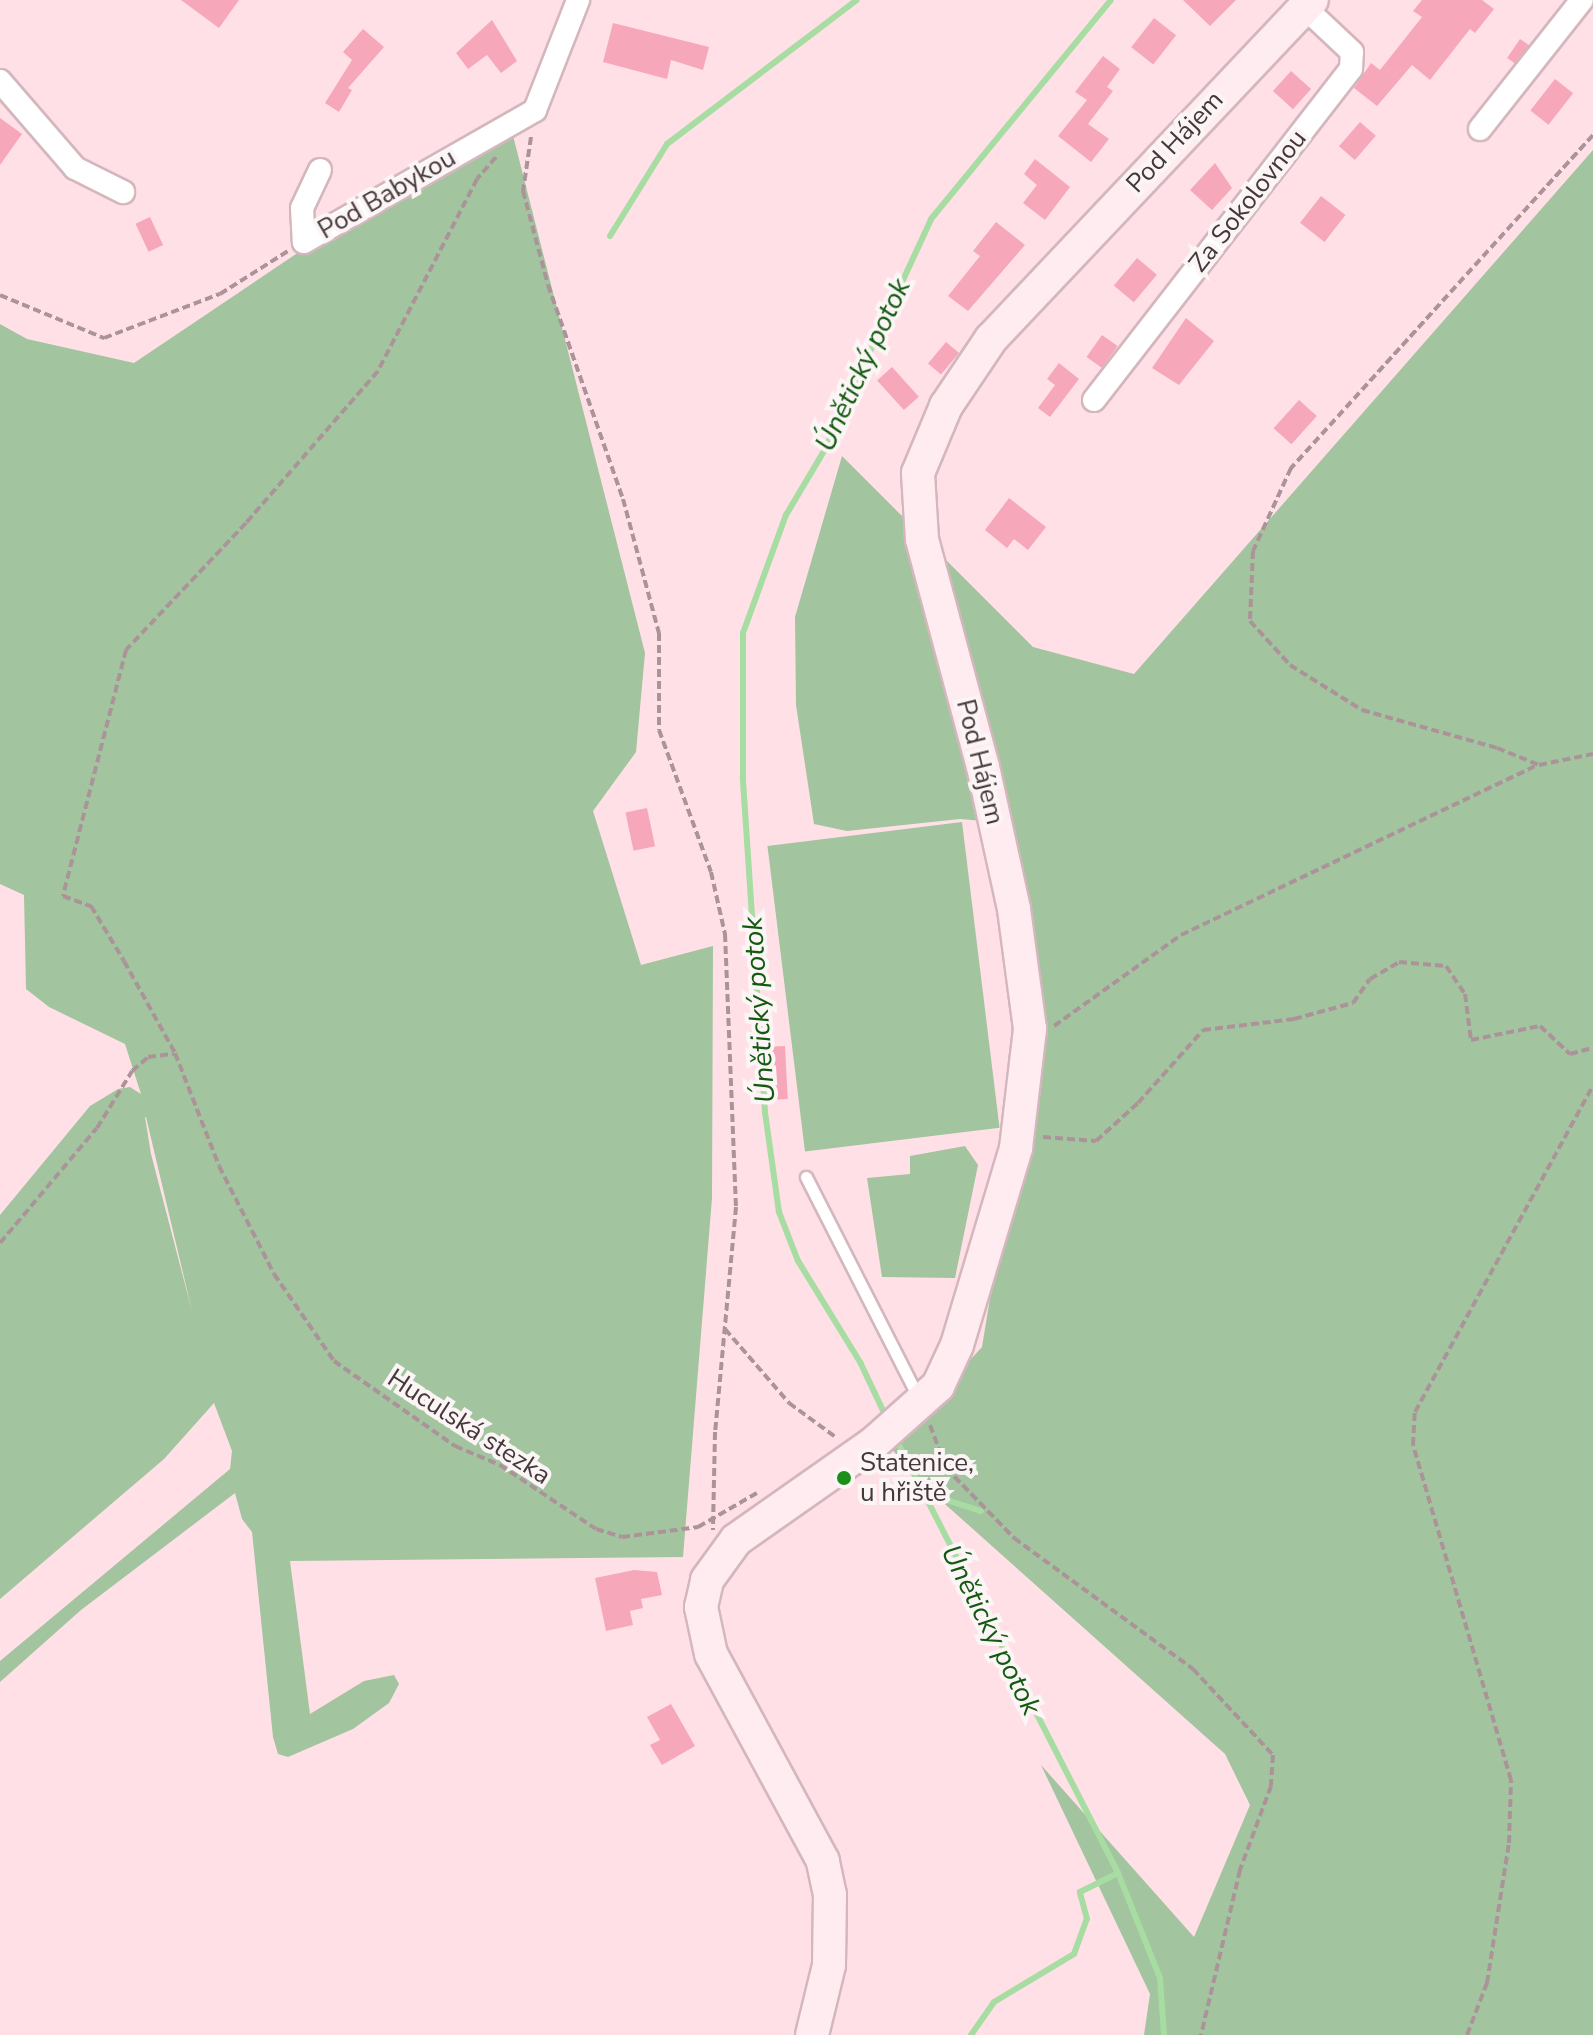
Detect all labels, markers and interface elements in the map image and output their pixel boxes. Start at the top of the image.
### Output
street label: Pod Hájem [1120,85,1230,199]
street label: Za Sokolovnou [1183,124,1313,278]
street label: Pod Babykou [313,142,461,246]
water label: Únětický potok [808,273,918,457]
street label: Pod Hájem [949,696,1011,828]
water label: Únětický potok [736,916,782,1104]
street label: Huculská stezka [382,1363,556,1491]
place label: Statenice, u hřiště [860,1447,974,1508]
marker: Statenice, u hřiště [835,1469,853,1487]
water label: Únětický potok [934,1539,1048,1721]

